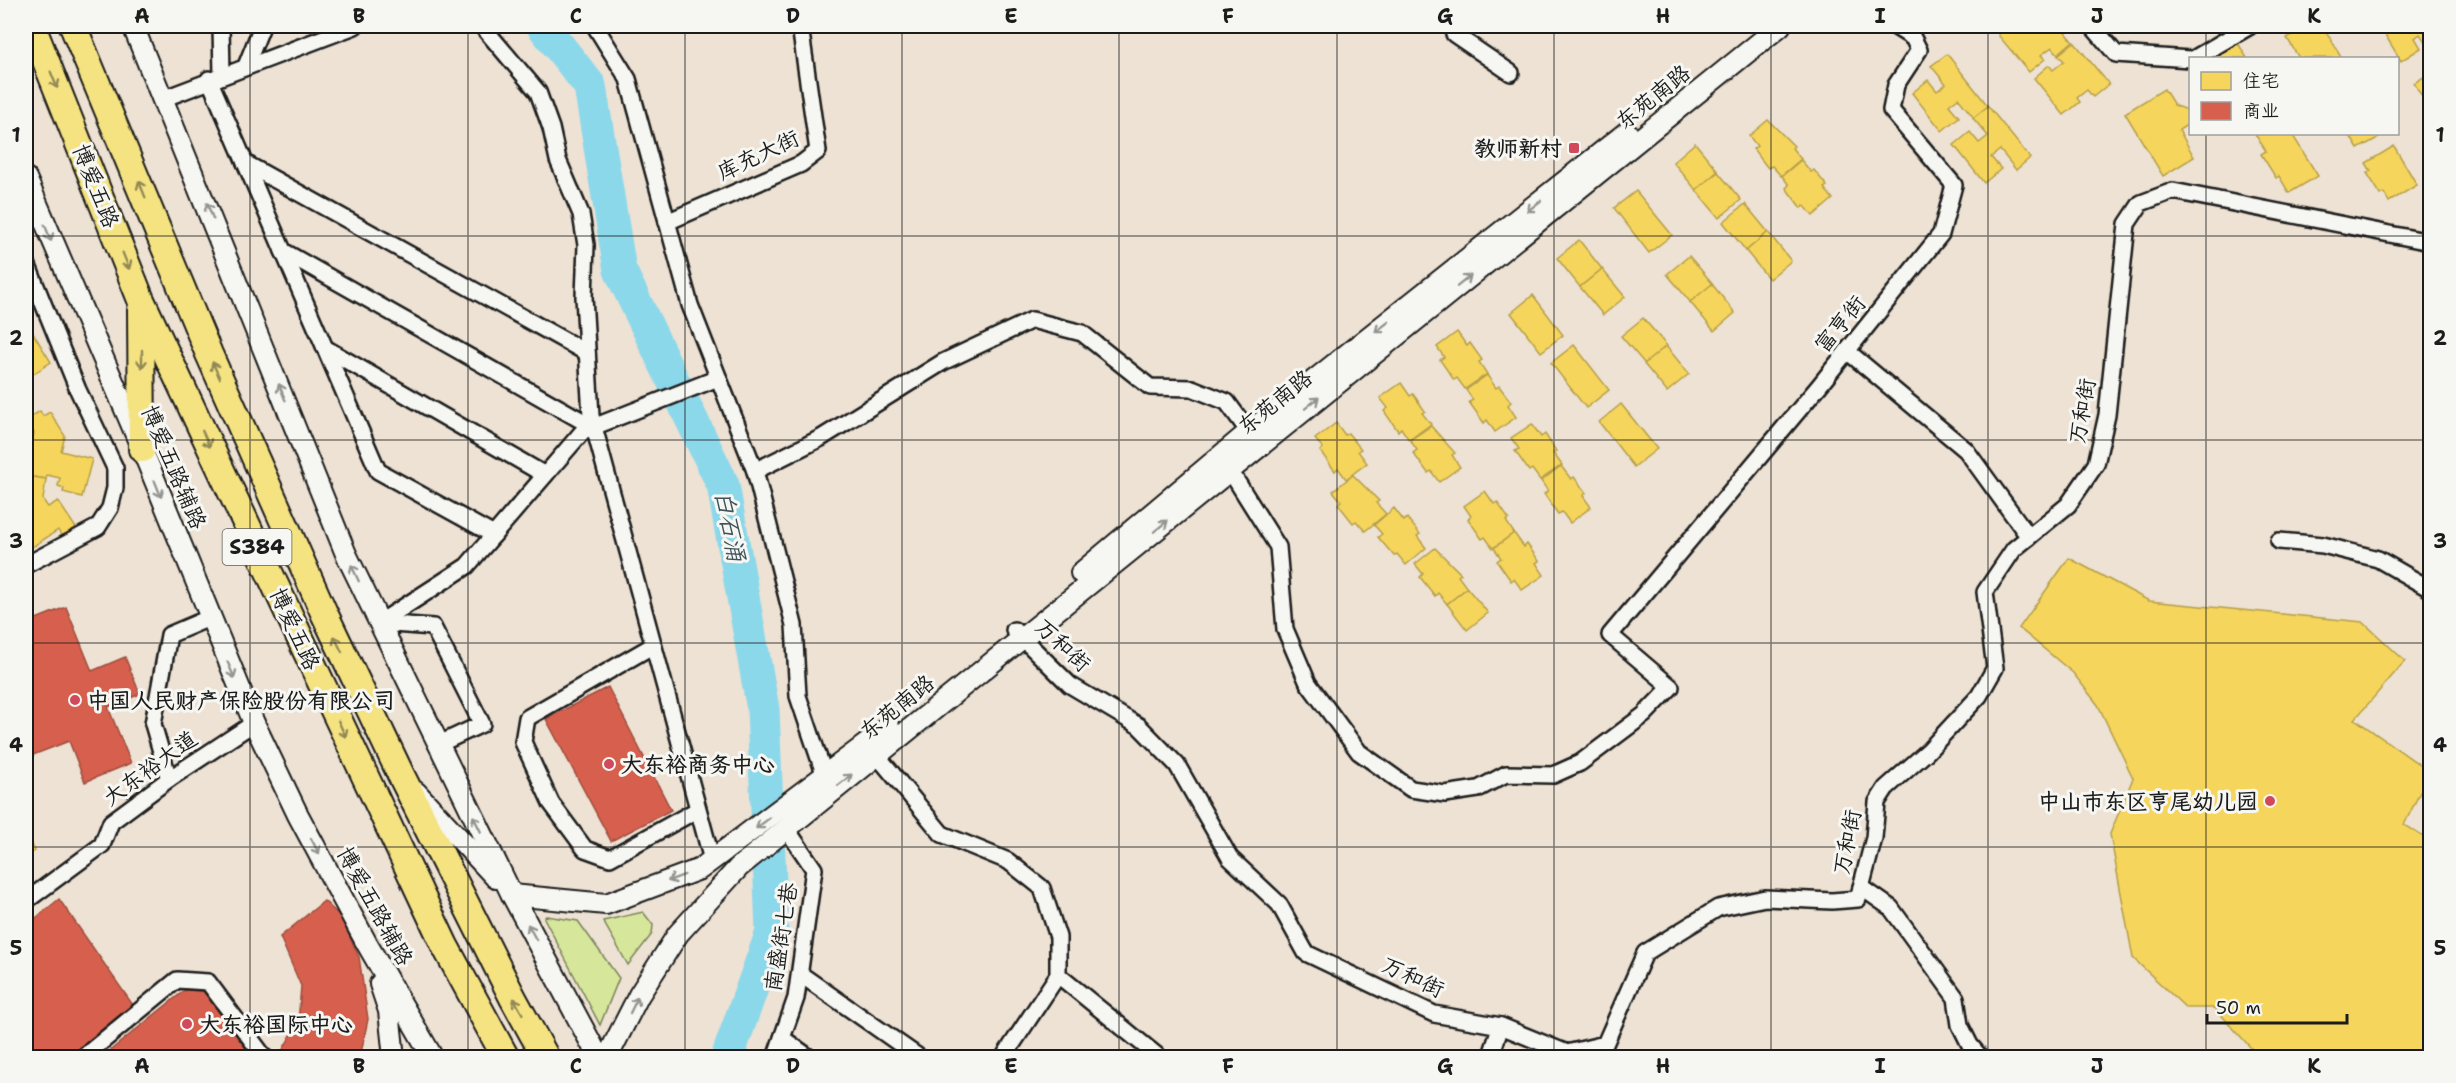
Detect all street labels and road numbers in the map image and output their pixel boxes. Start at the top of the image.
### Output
street label: 东苑南路 [1610,58,1696,136]
street label: 库充大街 [712,123,804,187]
street label: 博爱五路 [66,140,126,232]
street label: 富亨街 [1808,289,1872,359]
street label: 东苑南路 [1232,363,1318,441]
street label: 万和街 [2062,376,2102,446]
street label: 博爱五路辅路 [135,401,213,533]
road number: S384 [222,529,292,565]
street label: 博爱五路 [263,583,327,675]
street label: 万和街 [1029,612,1097,678]
street label: 东苑南路 [854,668,940,746]
street label: 大东裕大道 [97,724,203,812]
street label: 万和街 [1826,807,1868,877]
street label: 博爱五路辅路 [330,841,420,971]
street label: 南盛街七巷 [758,880,804,994]
street label: 万和街 [1377,950,1449,1004]

